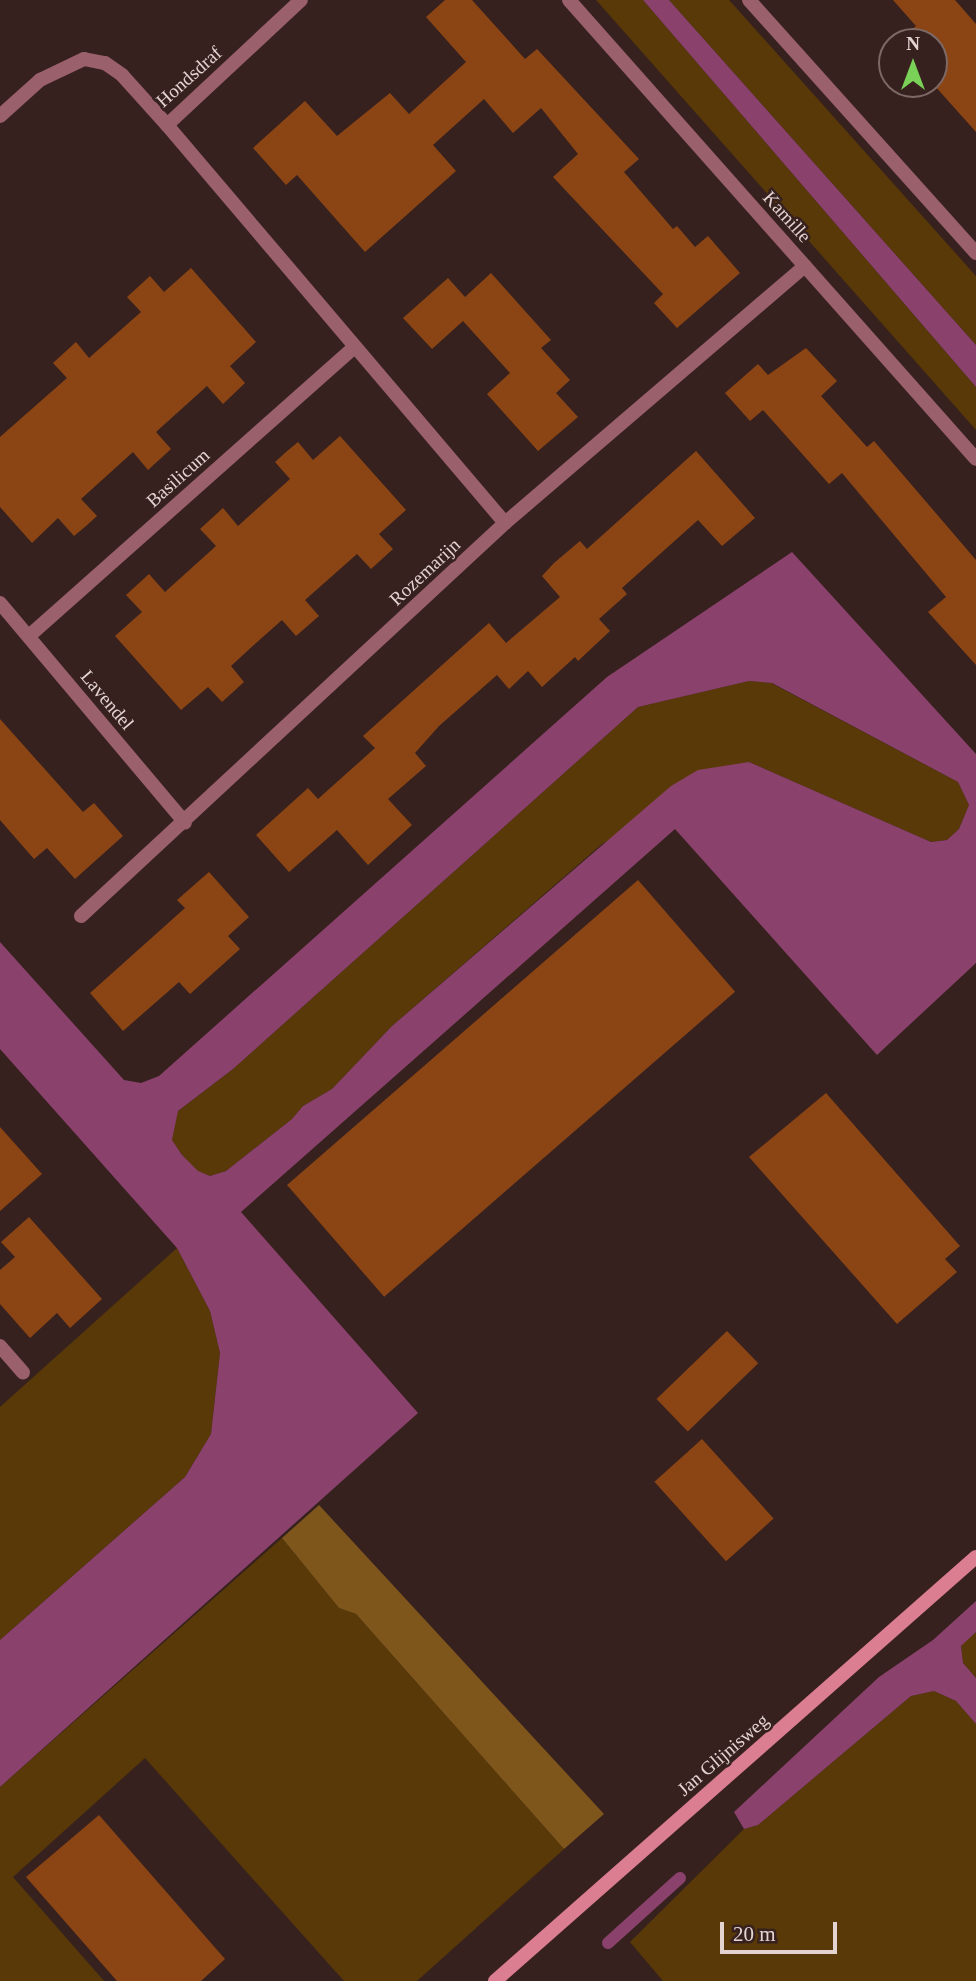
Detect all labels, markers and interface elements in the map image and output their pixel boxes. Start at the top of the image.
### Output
north arrow [878,28,948,98]
text: N [906,33,920,54]
street label: Hondsdraf [152,42,226,112]
street label: Kamille [758,187,816,247]
street label: Basilicum [142,444,214,512]
street label: Rozemarijn [385,533,465,611]
street label: Lavendel [76,666,138,734]
street label: Jan Glijnisweg [673,1709,773,1801]
scale bar [724,1908,841,1952]
text: 20 m [733,1922,776,1946]

